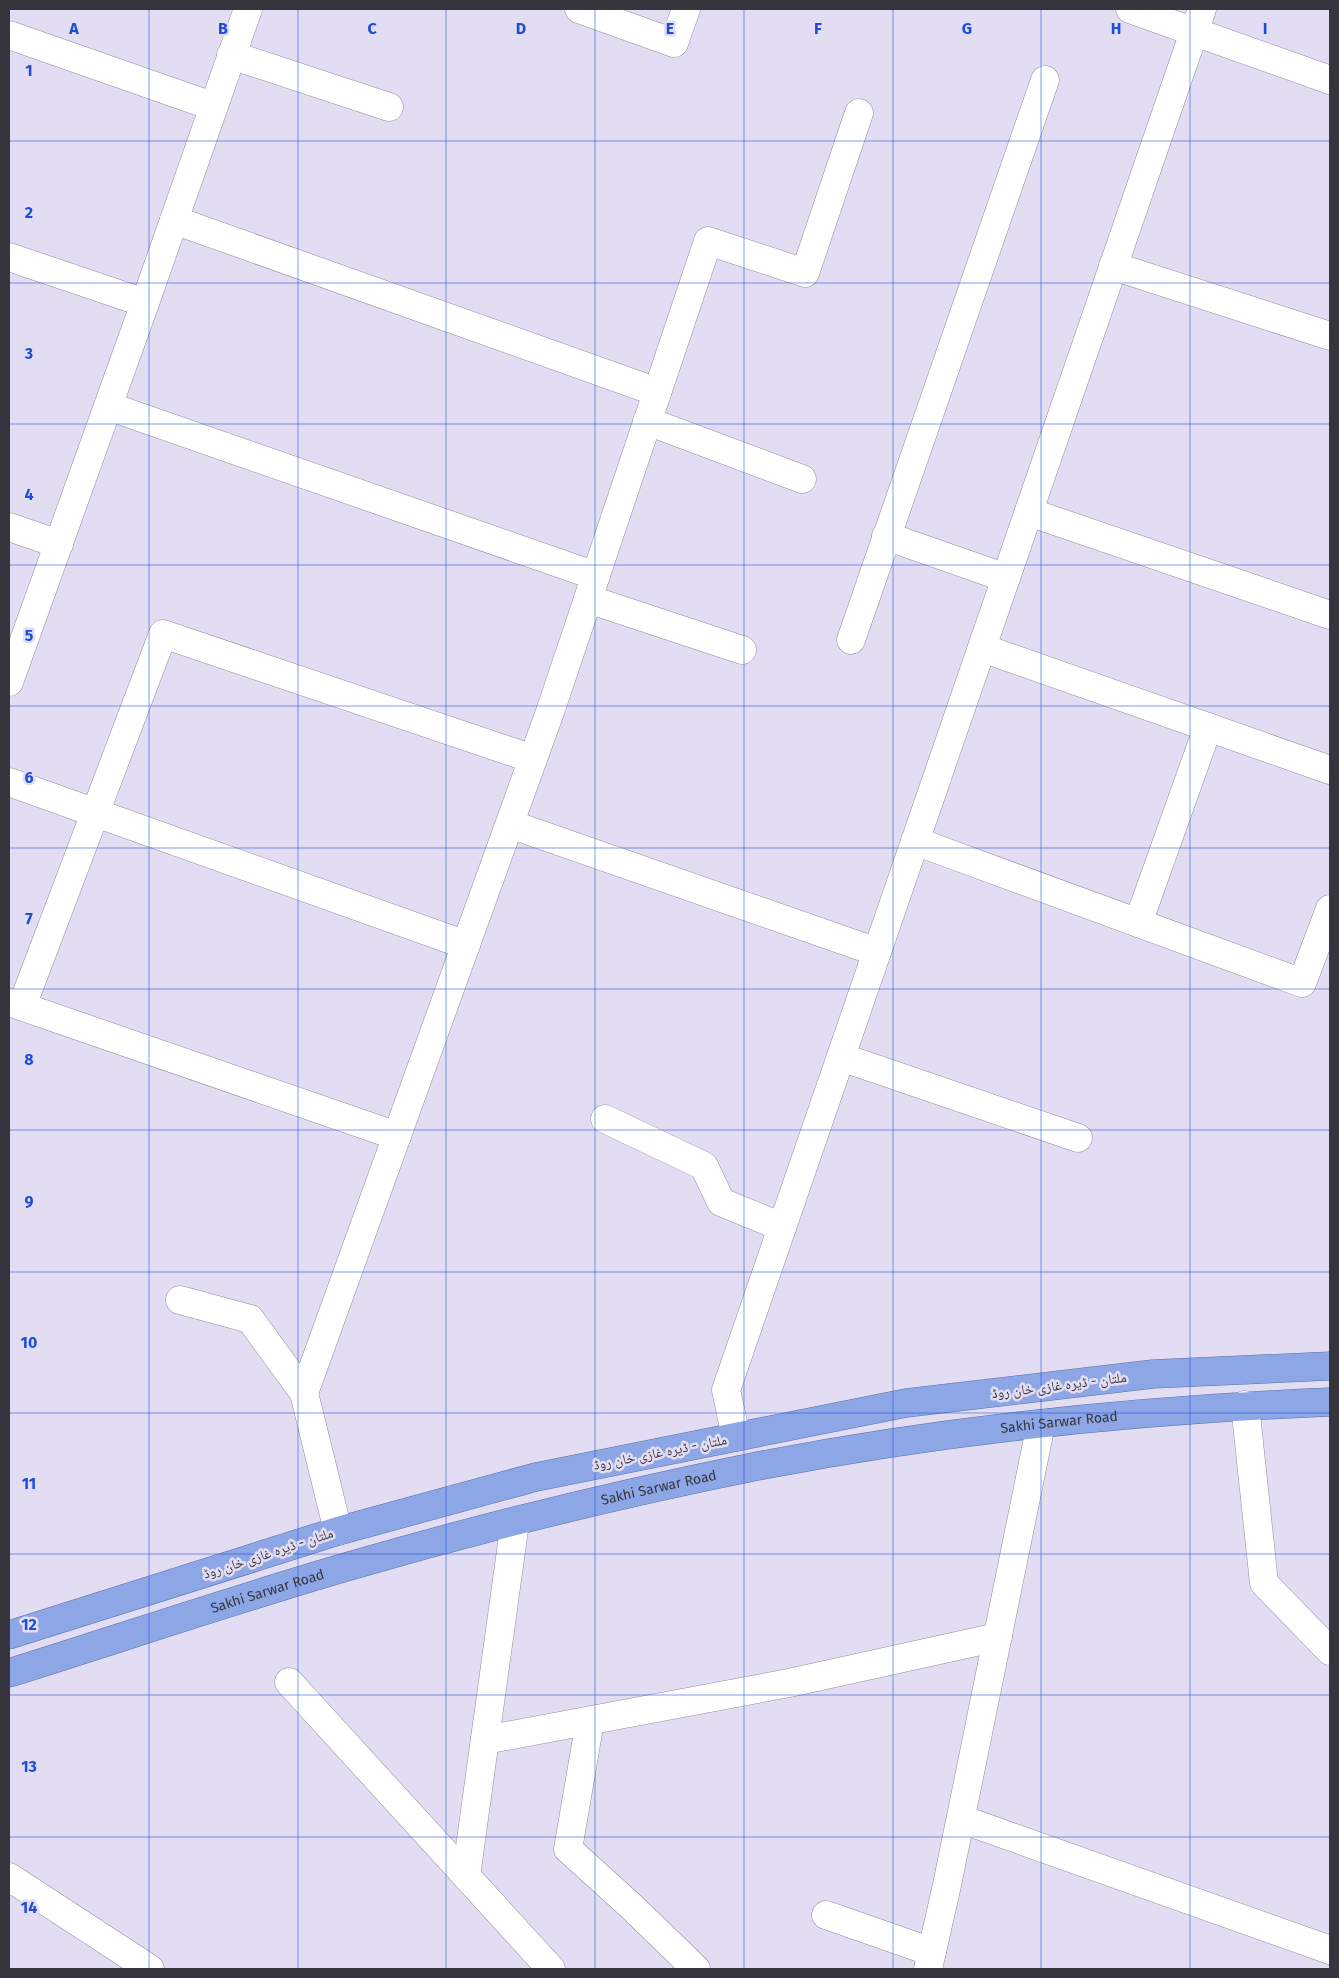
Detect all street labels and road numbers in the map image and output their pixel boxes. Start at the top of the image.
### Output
street label: ملتان - ڈیرہ غازی خان روڈ [991,1369,1128,1402]
street label: Sakhi Sarwar Road [999,1408,1119,1437]
street label: ملتان - ڈیرہ غازی خان روڈ [592,1431,728,1474]
street label: Sakhi Sarwar Road [599,1467,718,1509]
street label: ملتان - ڈیرہ غازی خان روڈ [201,1524,335,1583]
street label: Sakhi Sarwar Road [209,1566,326,1617]

